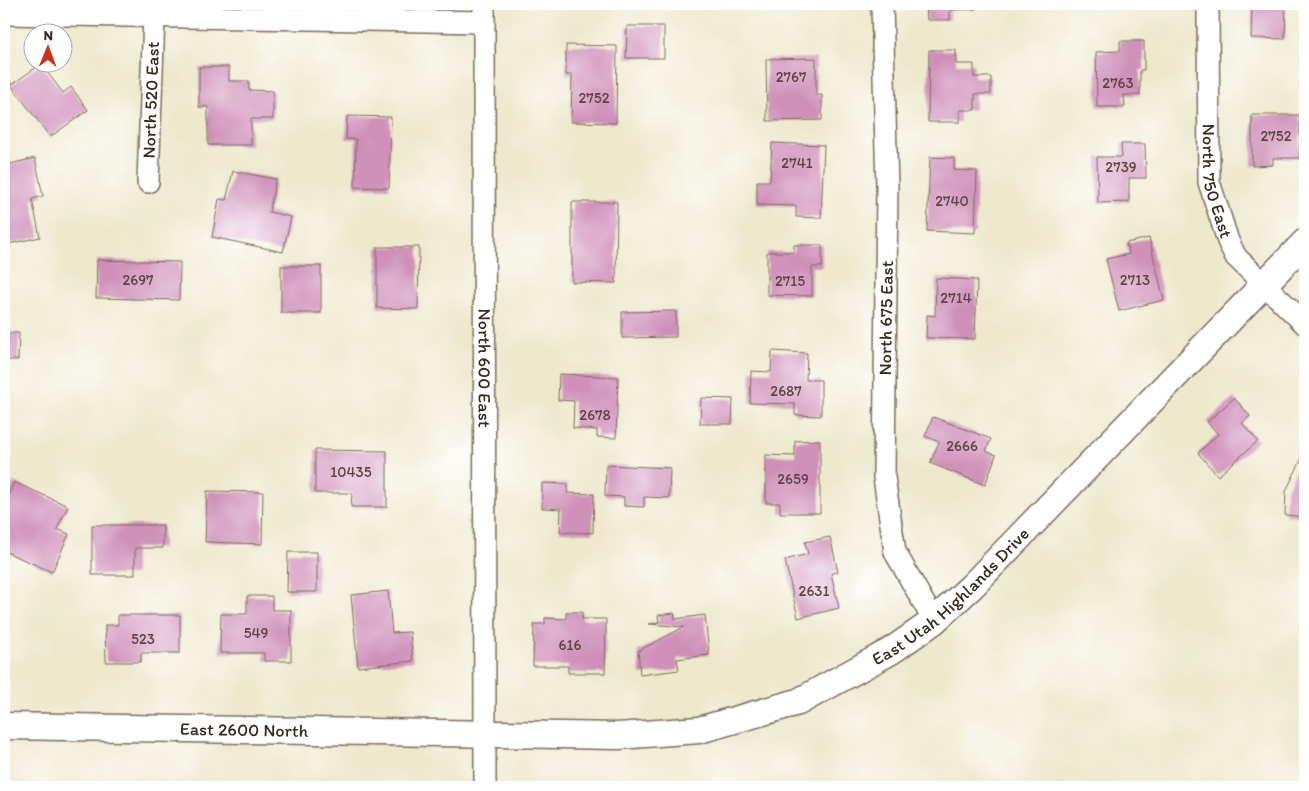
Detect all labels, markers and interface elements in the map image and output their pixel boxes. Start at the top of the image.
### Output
north arrow [22,22,72,72]
text: N [43,27,53,44]
street label: North 520 East [138,41,164,159]
house number: 2767 [776,68,807,86]
house number: 2763 [1102,74,1134,92]
house number: 2752 [578,89,610,107]
street label: North 750 East [1198,124,1237,241]
house number: 2752 [1260,127,1292,145]
house number: 2741 [781,154,813,172]
house number: 2739 [1105,158,1137,176]
house number: 2740 [935,192,969,210]
street label: North 675 East [874,260,898,376]
house number: 2697 [122,271,154,289]
house number: 2713 [1120,271,1150,289]
house number: 2715 [775,272,805,290]
house number: 2714 [940,289,972,307]
street label: North 600 East [473,309,496,428]
house number: 2687 [770,382,802,400]
house number: 2678 [579,406,611,424]
house number: 2666 [946,437,978,455]
house number: 10435 [330,463,372,481]
house number: 2659 [777,470,809,488]
street label: East Utah Highlands Drive [868,523,1034,670]
house number: 2631 [799,582,830,600]
house number: 549 [244,624,269,642]
house number: 523 [131,630,155,648]
house number: 616 [559,636,581,654]
street label: East 2600 North [180,718,309,742]

